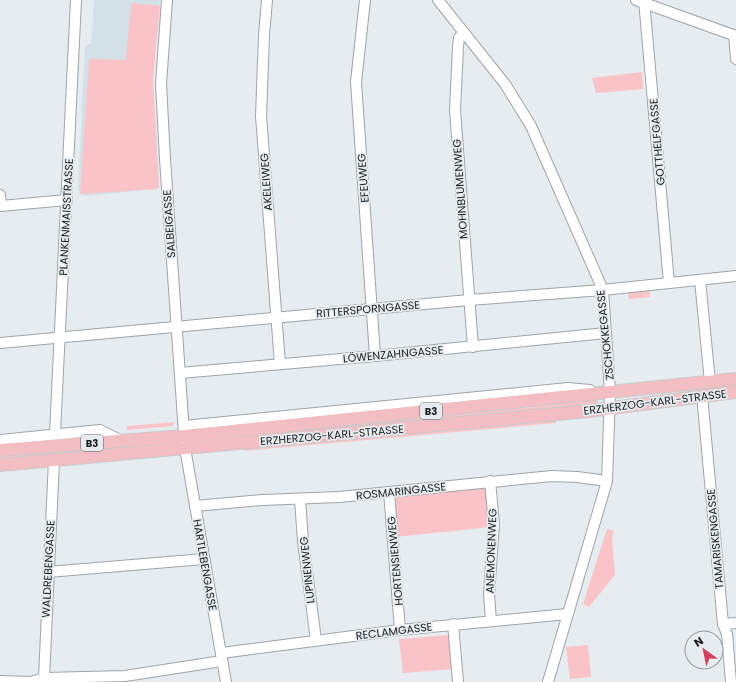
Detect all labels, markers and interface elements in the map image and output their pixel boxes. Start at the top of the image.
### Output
street label: GOTTHELFGASSE [645,98,669,186]
street label: MOHNBLUMENWEG [448,138,471,240]
street label: AKELEIWEG [256,152,276,211]
street label: EFEUWEG [353,152,373,203]
street label: PLANKENMAISSTRASSE [55,158,77,276]
street label: SALBEIGASSE [159,189,179,259]
street label: ZSCHOKKEGASSE [592,289,618,381]
street label: RITTERSPORNGASSE [315,296,421,322]
street label: LÖWENZAHNGASSE [342,342,444,366]
street label: ERZHERZOG-KARL-STRASSE [583,385,727,419]
road number: B3 [420,403,442,419]
street label: ERZHERZOG-KARL-STRASSE [260,421,404,449]
road number: B3 [81,435,103,451]
street label: ROSMARINGASSE [355,478,447,504]
street label: TAMARISKENGASSE [703,488,727,590]
street label: ANEMONENWEG [482,508,500,594]
street label: HORTENSIENWEG [383,515,407,606]
street label: HARTLEBENGASSE [189,518,221,612]
street label: WALDREBENGASSE [37,520,59,618]
street label: LUPINENWEG [295,535,318,604]
street label: RECLAMGASSE [355,618,433,644]
north arrow [684,630,724,670]
text: N [691,633,706,651]

